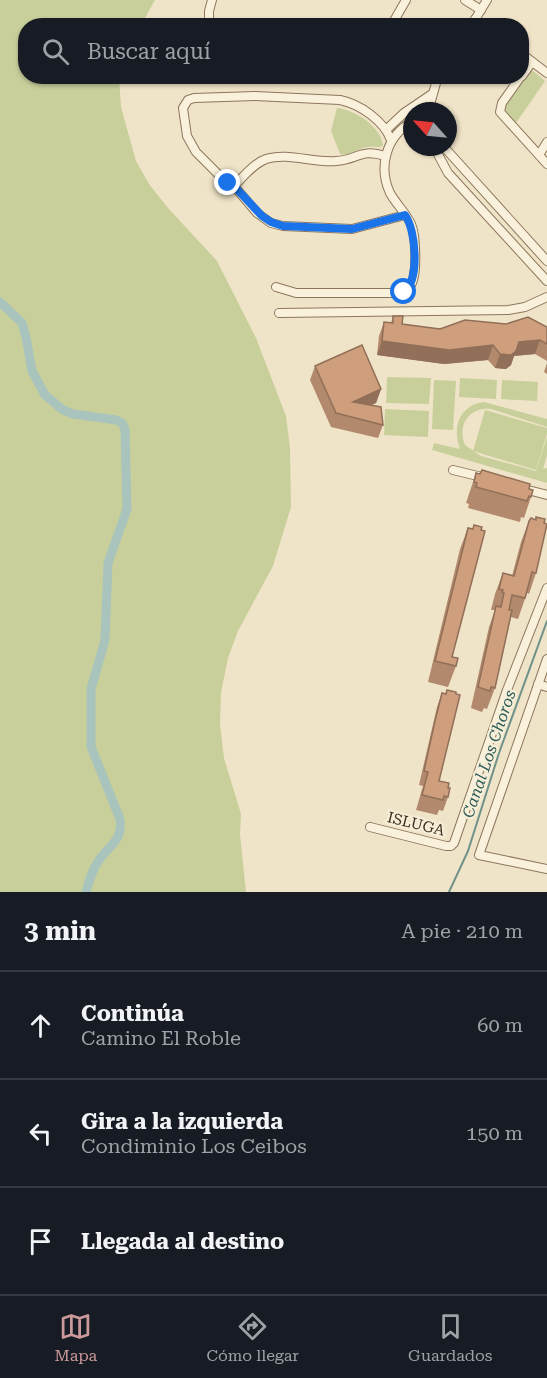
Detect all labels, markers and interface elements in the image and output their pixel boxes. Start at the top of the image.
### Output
search box [18,18,529,84]
icon: search [39,35,72,68]
text: Buscar aquí [87,39,211,64]
north arrow [403,102,457,156]
route end [214,169,240,195]
route start [390,278,416,304]
water label: Canal Los Choros [458,688,520,820]
street label: ISLUGA [386,808,447,840]
text: 3 min [24,916,96,946]
text: A pie · 210 m [401,919,523,943]
text: Continúa [81,1001,184,1026]
icon: ahead [24,1009,57,1042]
text: 60 m [477,1013,523,1037]
text: Camino El Roble [81,1026,241,1050]
text: Gira a la izquierda [81,1109,283,1134]
icon: left [24,1117,57,1150]
text: 150 m [466,1121,523,1145]
text: Condiminio Los Ceibos [81,1134,307,1158]
icon: arrive [24,1225,57,1258]
text: Llegada al destino [81,1229,284,1254]
tab: Mapa [55,1310,97,1365]
tab: Cómo llegar [206,1310,299,1365]
tab: Guardados [408,1310,492,1365]

